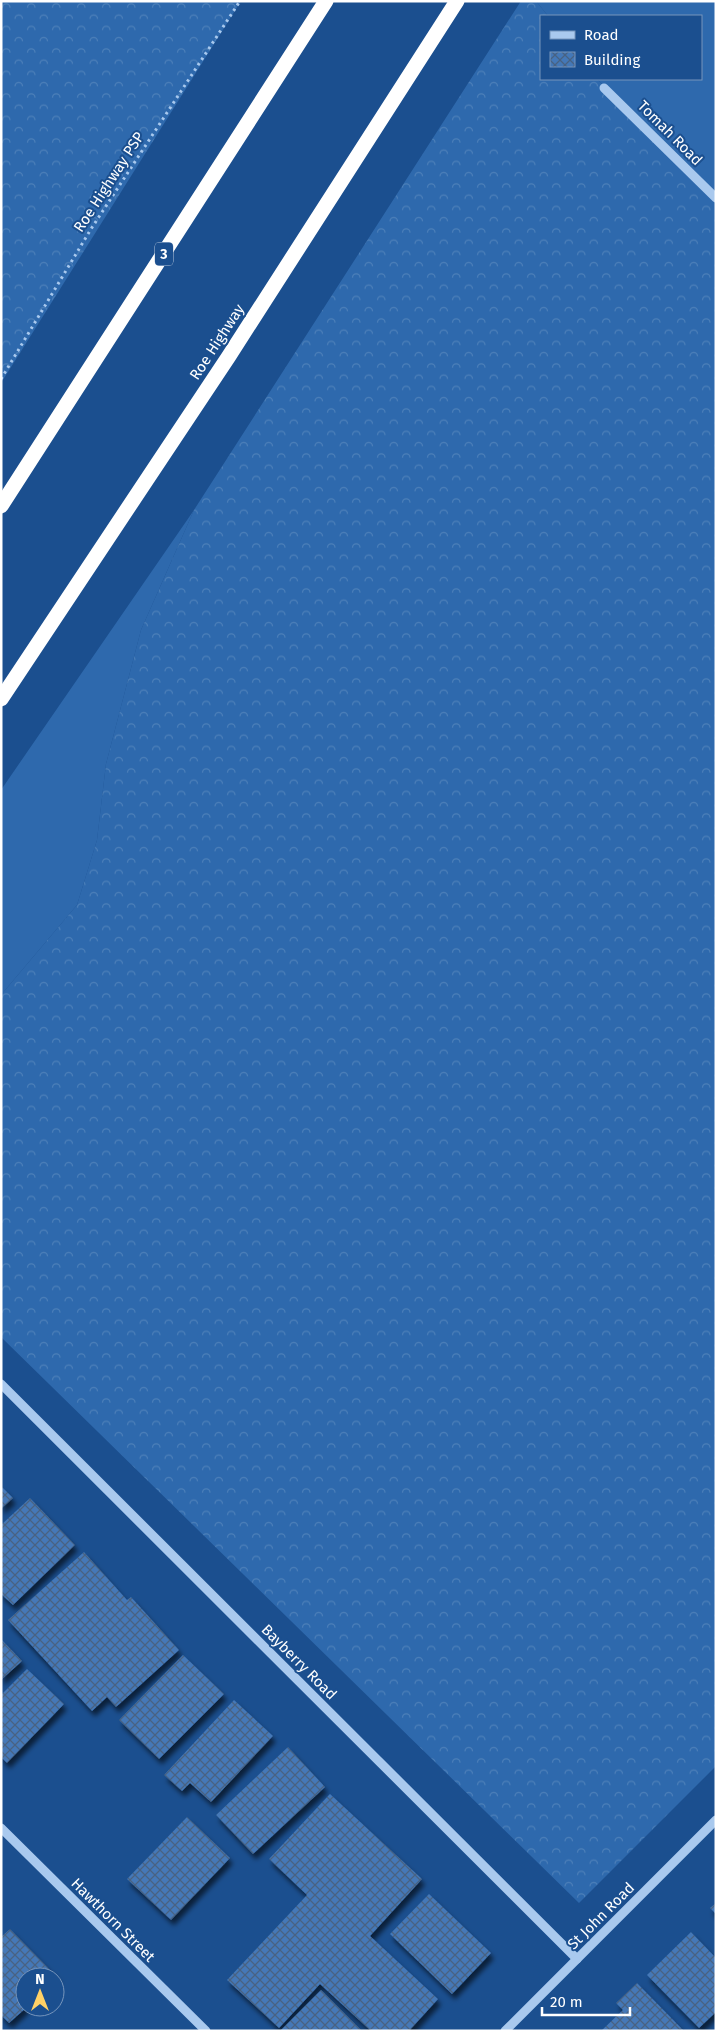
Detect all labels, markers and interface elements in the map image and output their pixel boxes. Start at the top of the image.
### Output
legend [540,15,702,80]
text: Road [584,26,619,44]
text: Building [584,51,640,69]
street label: Tomah Road [634,97,706,169]
street label: Roe Highway PSP [70,128,148,236]
road number: 3 [155,242,173,266]
street label: Roe Highway [186,300,248,383]
street label: Bayberry Road [258,1621,340,1703]
street label: Hawthorn Street [67,1874,159,1966]
street label: St John Road [564,1879,638,1953]
north arrow [15,1967,65,2017]
text: N [35,1971,45,1988]
scale bar [542,1984,630,2016]
text: 20 m [550,1993,583,2011]

